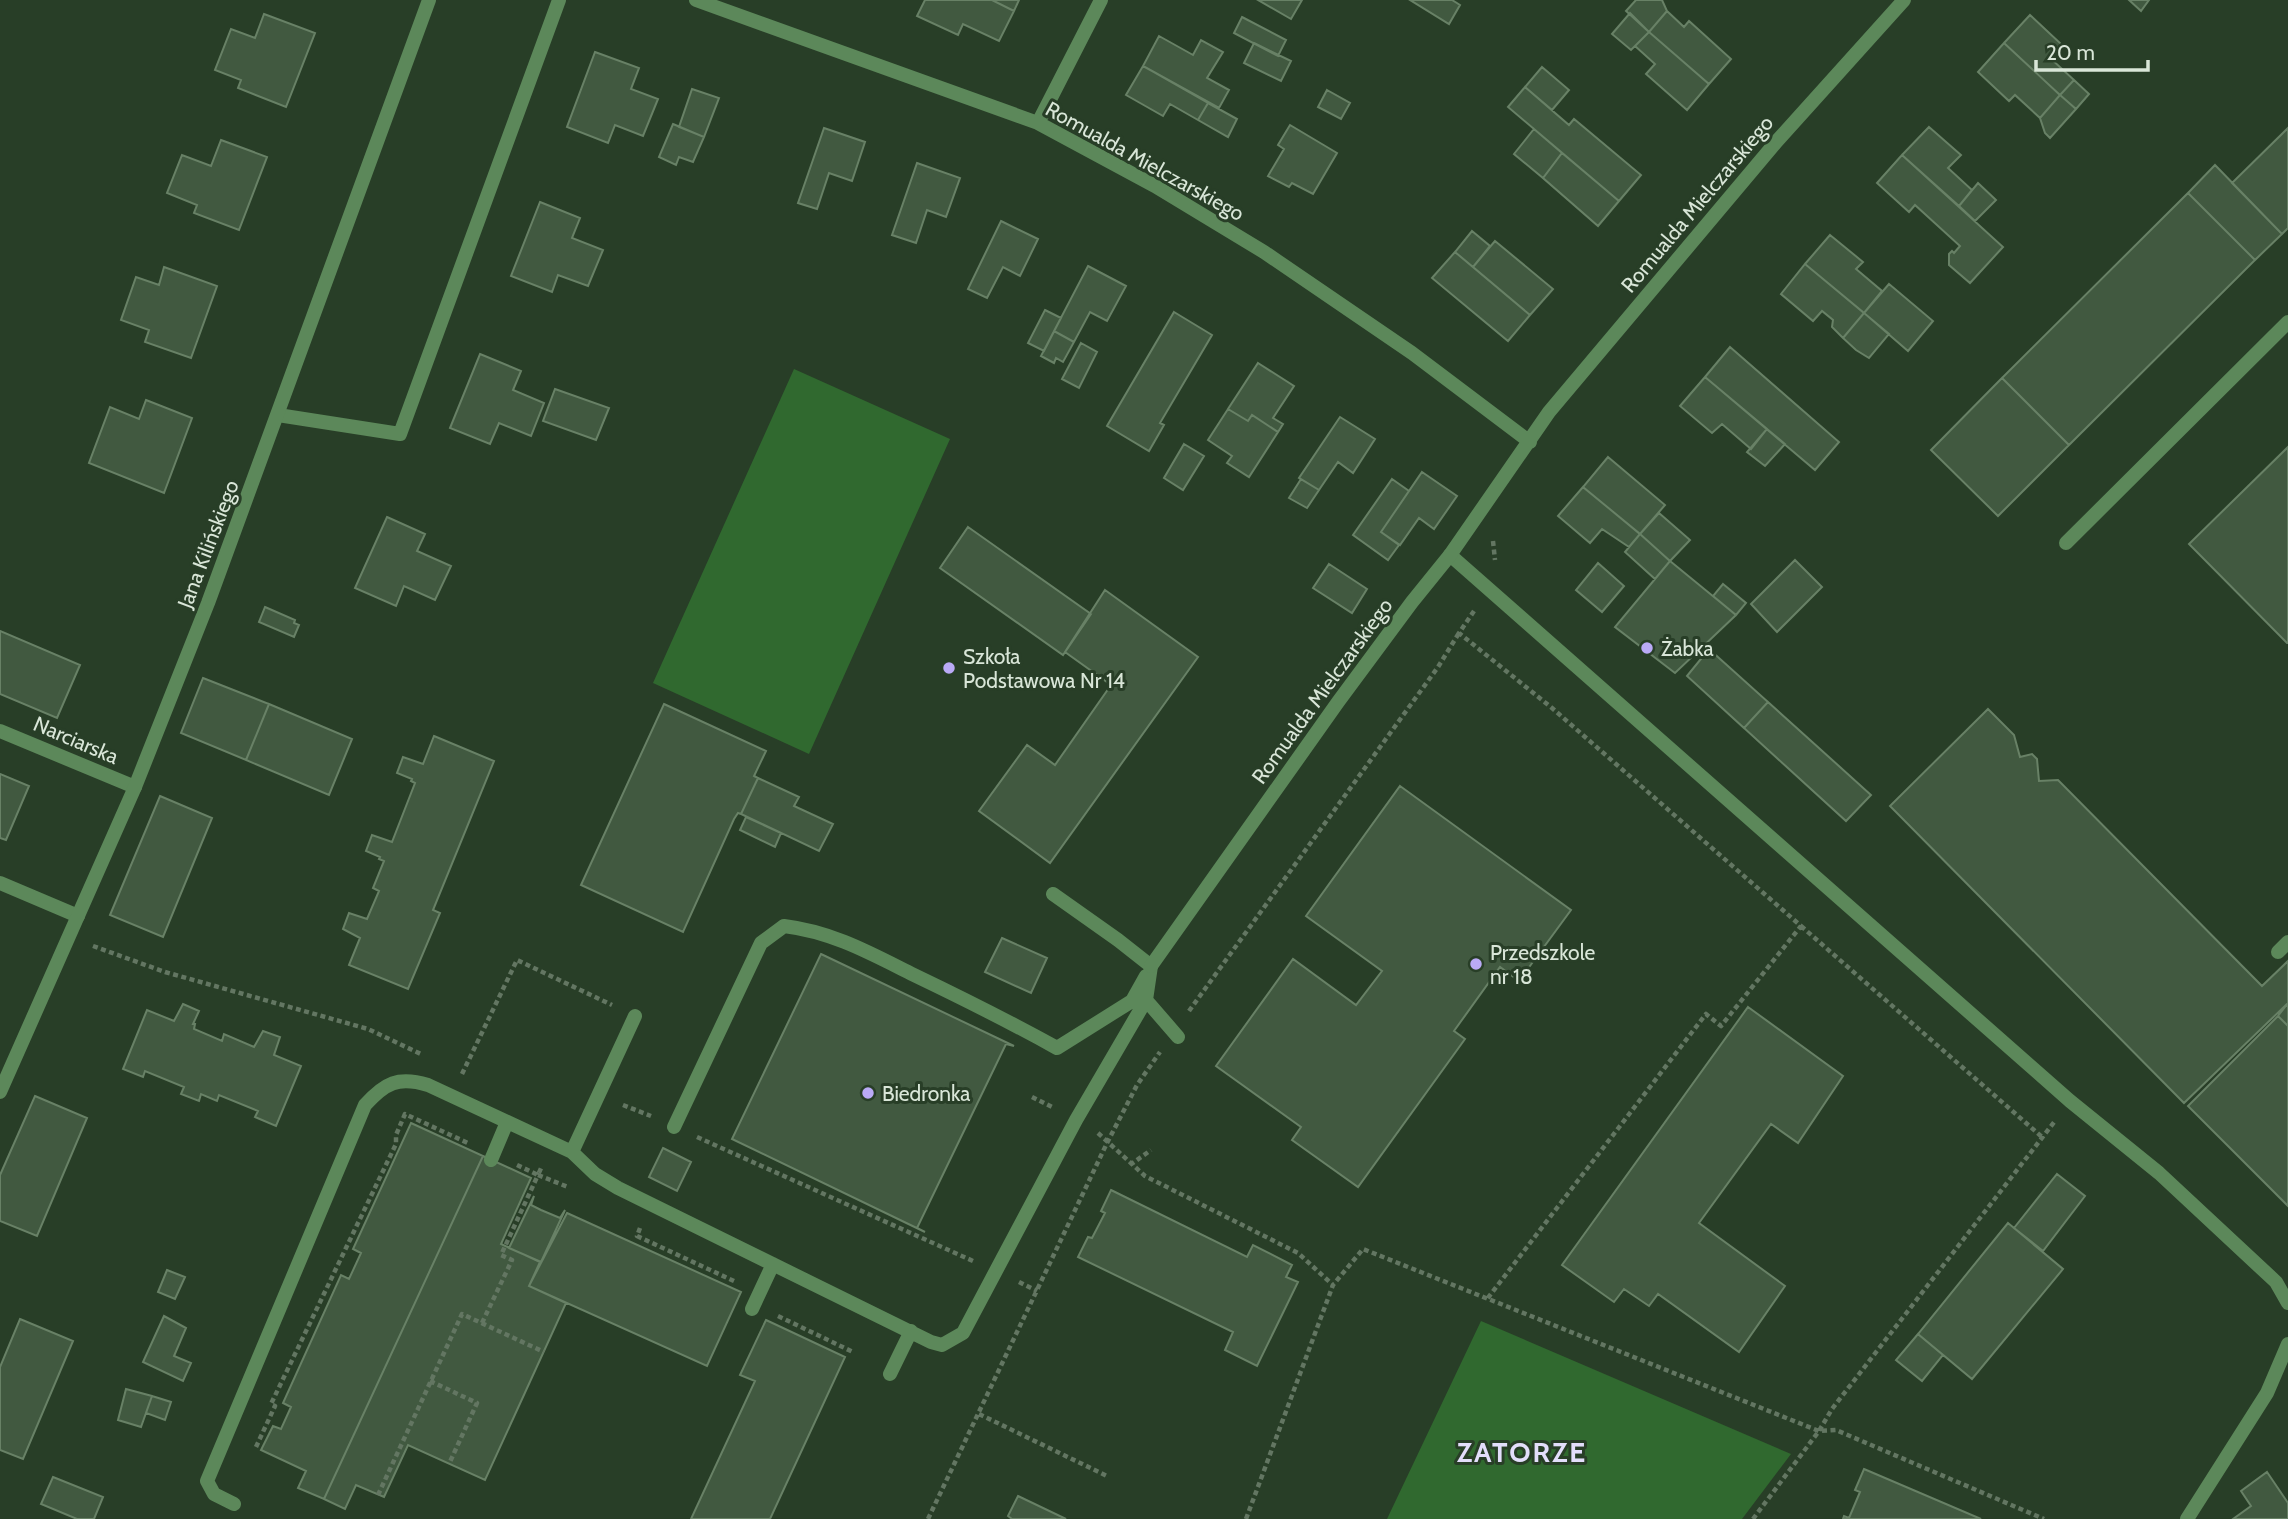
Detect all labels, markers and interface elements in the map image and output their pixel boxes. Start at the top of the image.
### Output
scale bar [2036,28,2148,72]
text: 20 m [2046,40,2095,65]
street label: Romualda Mielczarskiego [1041,96,1249,226]
street label: Romualda Mielczarskiego [1616,111,1778,297]
street label: Jana Kilińskiego [172,476,244,612]
street label: Romualda Mielczarskiego [1246,593,1398,789]
place label: Żabka [1661,636,1714,661]
marker: Żabka [1639,640,1655,656]
place label: Szkoła Podstawowa Nr 14 [963,644,1125,693]
marker: Szkoła Podstawowa Nr 14 [941,660,957,676]
street label: Narciarska [30,711,122,769]
place label: Przedszkole nr 18 [1490,940,1595,989]
marker: Przedszkole nr 18 [1468,956,1484,972]
place label: Biedronka [882,1081,970,1106]
marker: Biedronka [860,1085,876,1101]
district label: ZATORZE [1457,1435,1587,1469]

